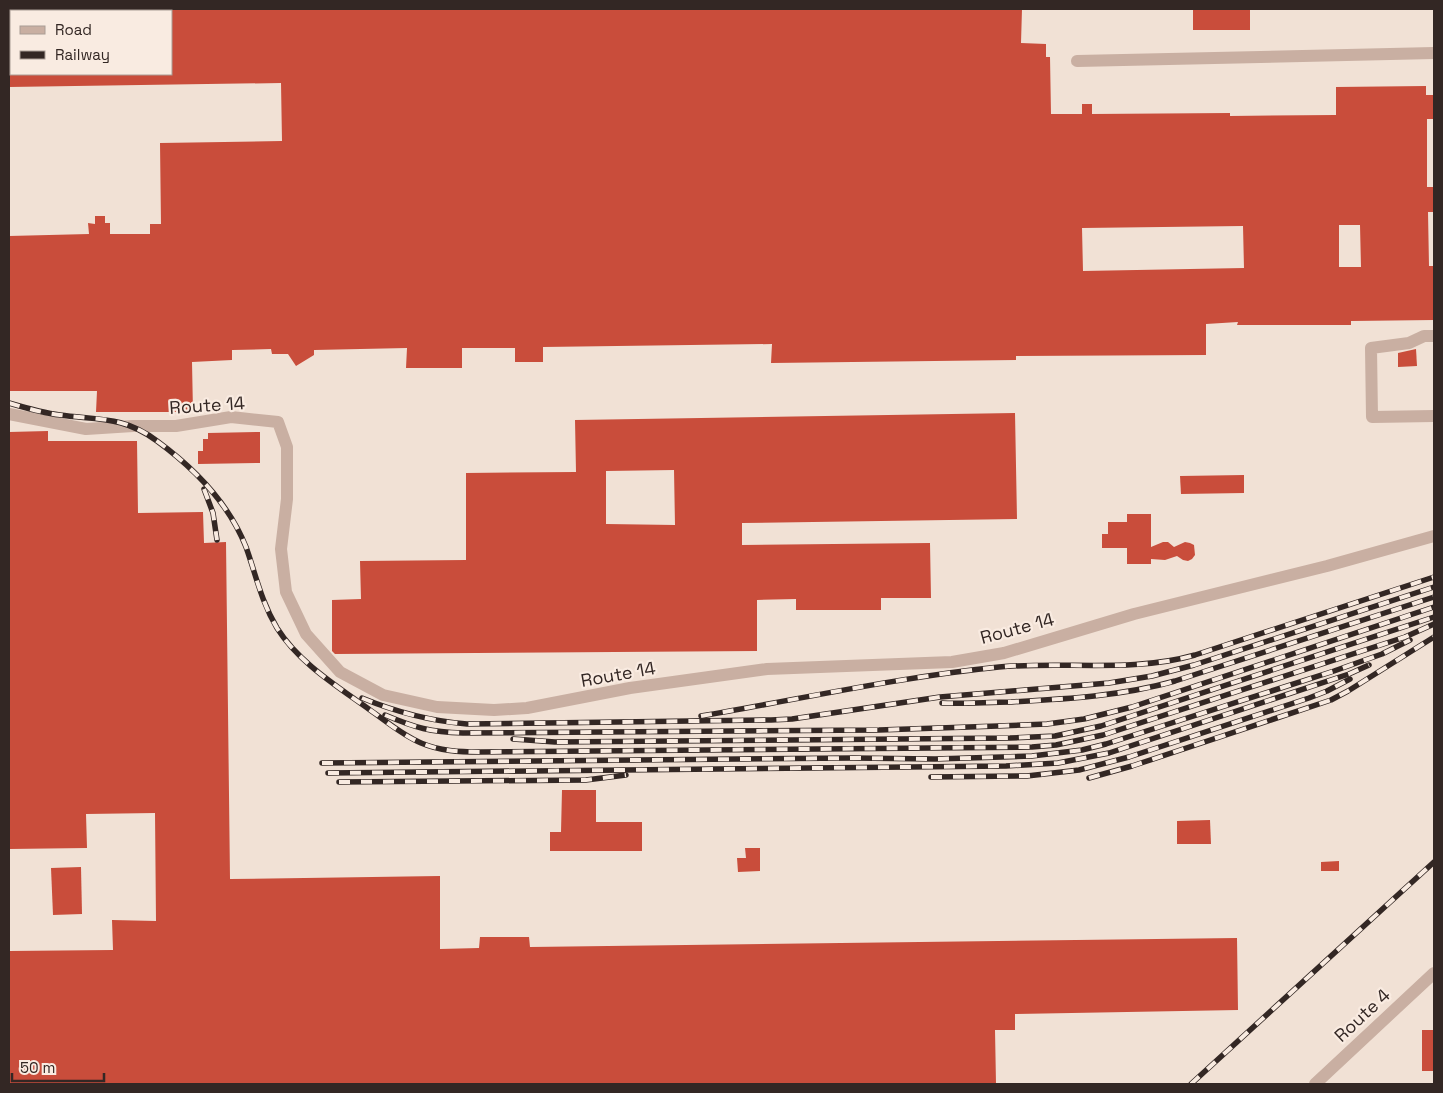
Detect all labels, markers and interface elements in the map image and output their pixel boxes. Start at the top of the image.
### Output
legend [10,10,172,75]
text: Road [55,20,92,39]
text: Railway [55,45,110,64]
street label: Route 14 [169,391,245,419]
street label: Route 14 [978,607,1056,649]
street label: Route 14 [579,656,657,692]
street label: Route 4 [1329,983,1395,1047]
scale bar [12,1050,105,1082]
text: 50 m [20,1058,55,1077]

